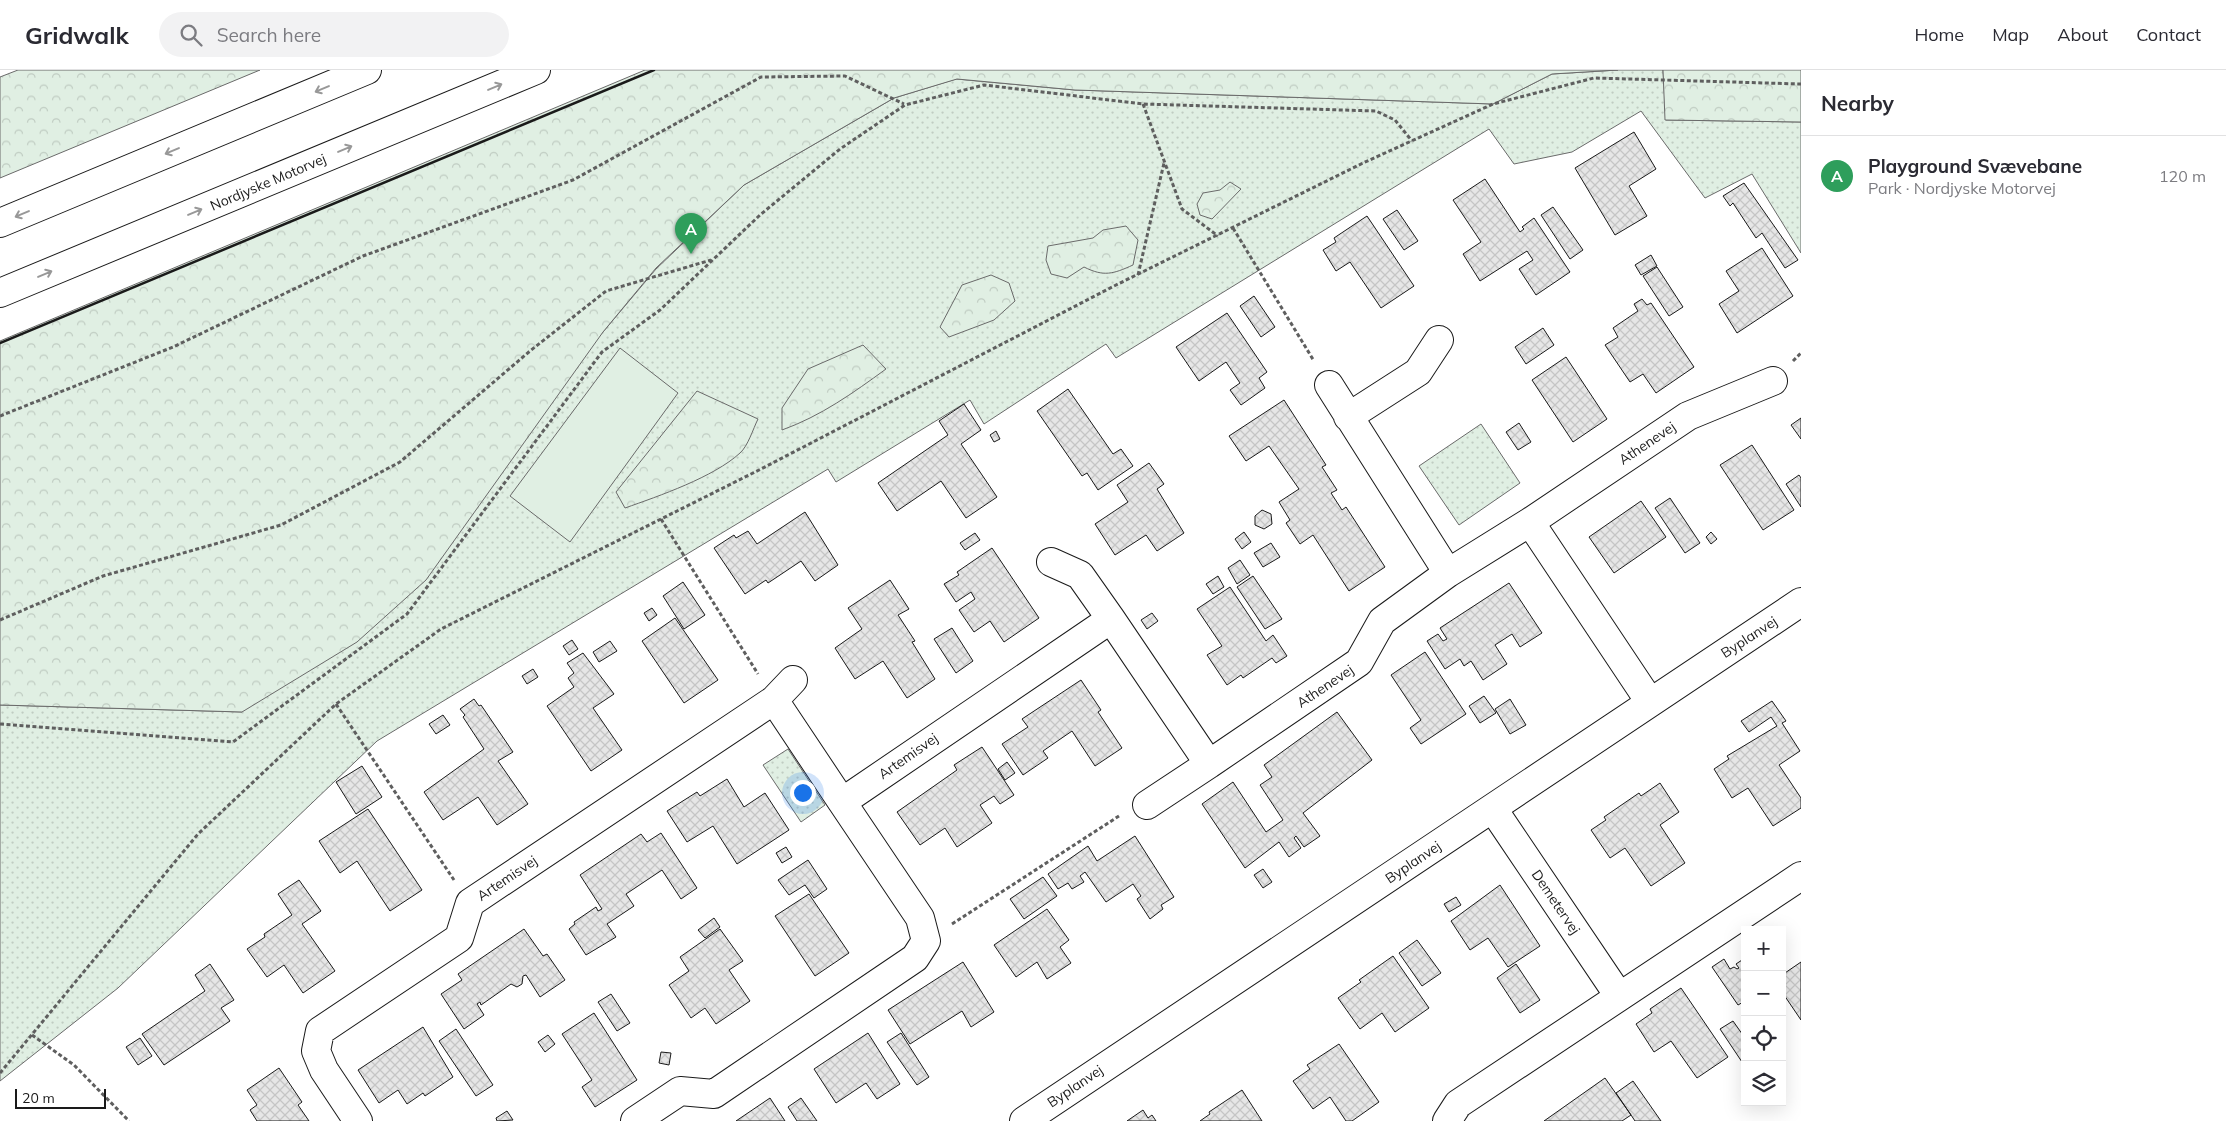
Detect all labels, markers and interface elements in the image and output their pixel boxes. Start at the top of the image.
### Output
search box [159,12,509,57]
text: Gridwalk [25,20,129,50]
icon: search [177,21,205,49]
text: Search here [217,23,321,47]
text: Home [1914,23,1964,46]
text: Map [1992,23,2029,46]
text: About [2057,23,2108,46]
text: Contact [2136,23,2201,46]
one-way arrow [487,82,502,91]
one-way arrow [315,84,330,94]
text: Nearby [1821,90,1894,116]
one-way arrow [337,144,352,154]
one-way arrow [165,147,180,157]
street label: Nordjyske Motorvej [207,149,329,215]
text: Playground Svævebane [1868,154,2082,178]
text: A [1831,166,1843,186]
text: 120 m [2159,166,2206,186]
text: Park · Nordjyske Motorvej [1868,178,2056,198]
one-way arrow [187,207,202,216]
one-way arrow [15,210,30,219]
pin: A [675,213,707,254]
one-way arrow [37,269,52,279]
street label: Athenevej [1615,417,1679,469]
street label: Byplanvej [1717,612,1781,662]
street label: Athenevej [1293,660,1357,712]
street label: Artemisvej [875,729,941,783]
your location [790,780,816,806]
street label: Byplanvej [1382,837,1444,887]
street label: Artemisvej [473,851,541,905]
street label: Demetervej [1528,866,1584,938]
map controls [1741,926,1786,1106]
button: + [1741,926,1786,971]
button: − [1741,971,1786,1016]
button: locate [1741,1016,1786,1061]
street label: Byplanvej [1044,1061,1106,1111]
button: layers [1741,1061,1786,1106]
scale bar [15,1086,106,1109]
text: 20 m [22,1089,55,1107]

